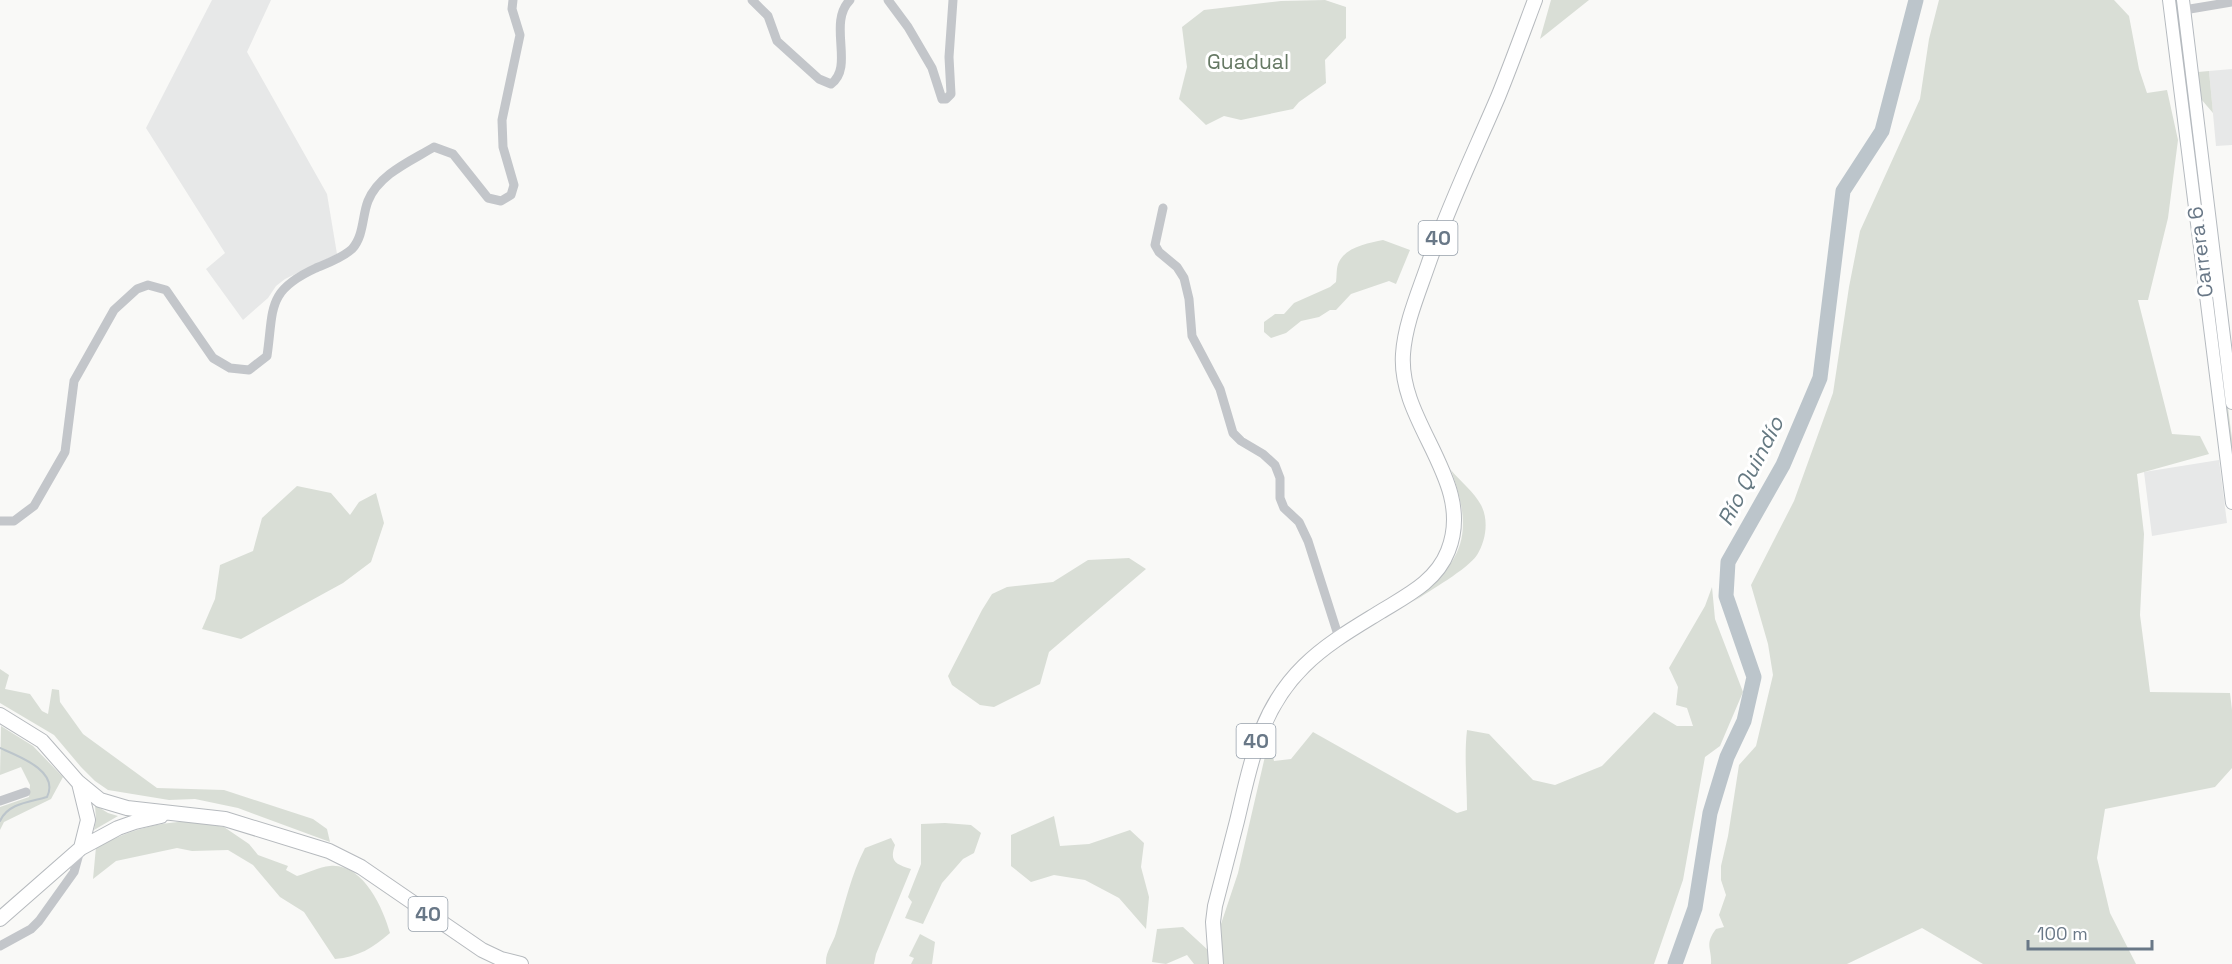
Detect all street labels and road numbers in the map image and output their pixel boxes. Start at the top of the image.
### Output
street label: Carrera 6 [2181,205,2219,299]
road number: 40 [1418,221,1458,255]
road number: 40 [1236,724,1276,758]
road number: 40 [408,897,448,931]

